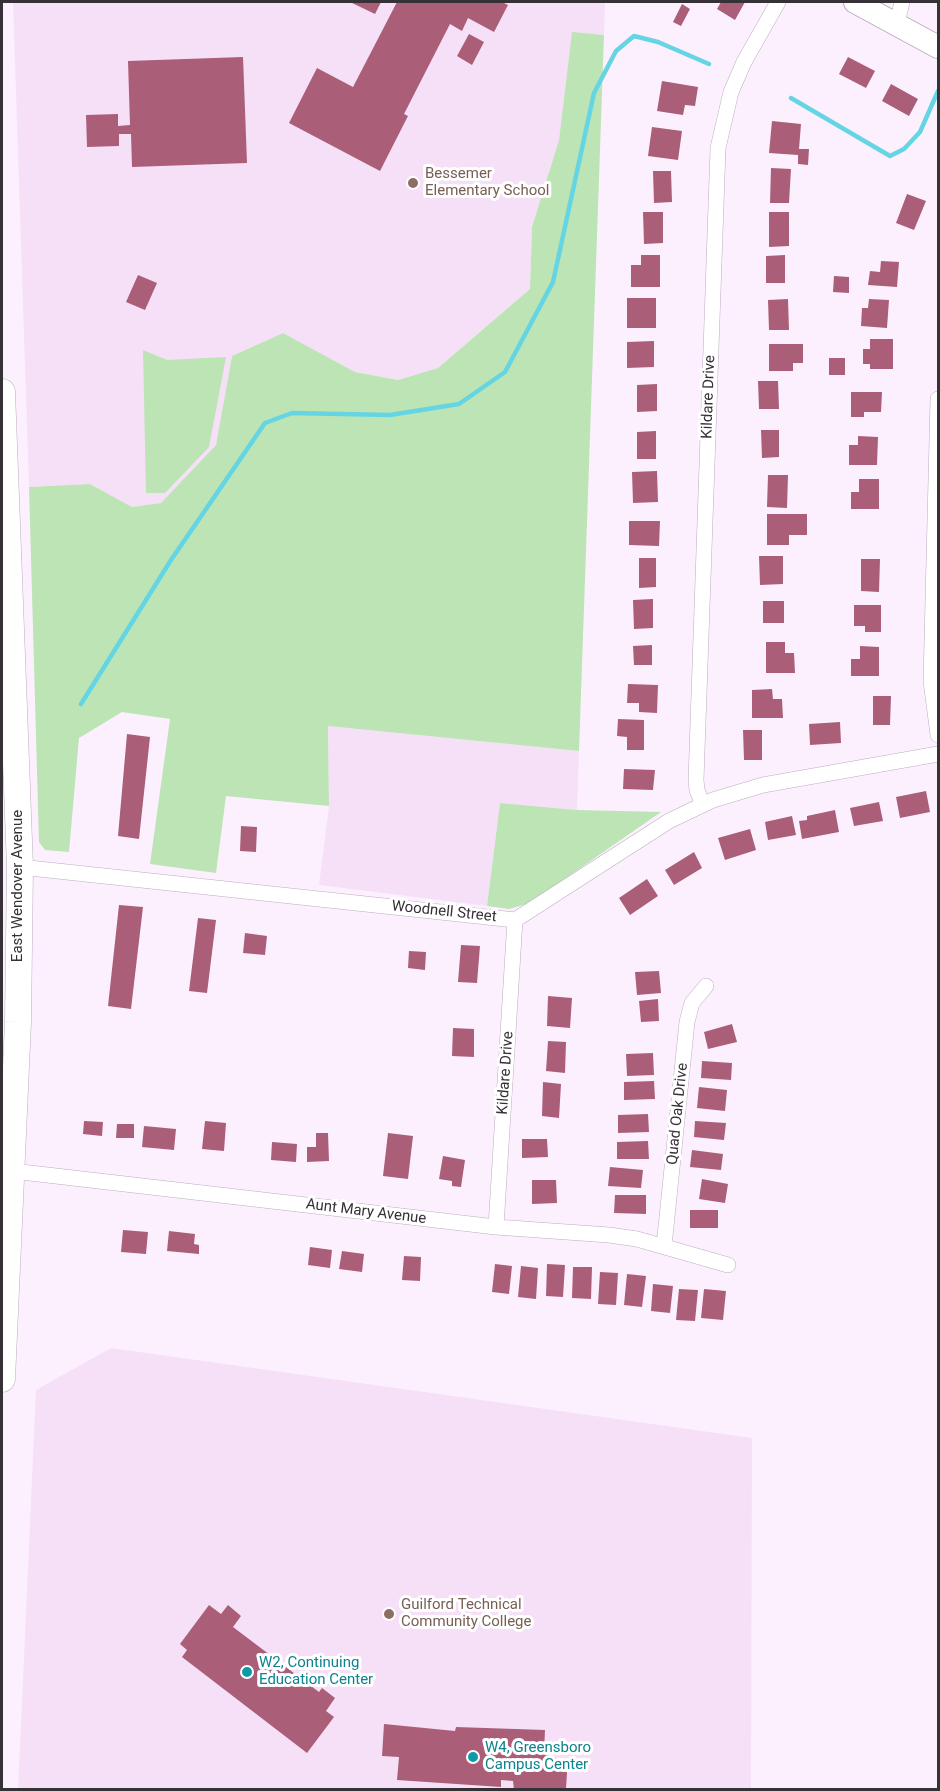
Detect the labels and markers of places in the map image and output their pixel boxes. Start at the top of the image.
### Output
place label: Bessemer Elementary School [425,165,549,200]
marker: Bessemer Elementary School [406,176,420,190]
place label: Guilford Technical Community College [401,1596,531,1631]
marker: Guilford Technical Community College [382,1607,396,1621]
place label: W2, Continuing Education Center [259,1654,373,1689]
marker: W2, Continuing Education Center [240,1665,254,1679]
place label: W4, Greensboro Campus Center [485,1739,591,1774]
marker: W4, Greensboro Campus Center [466,1750,480,1764]

